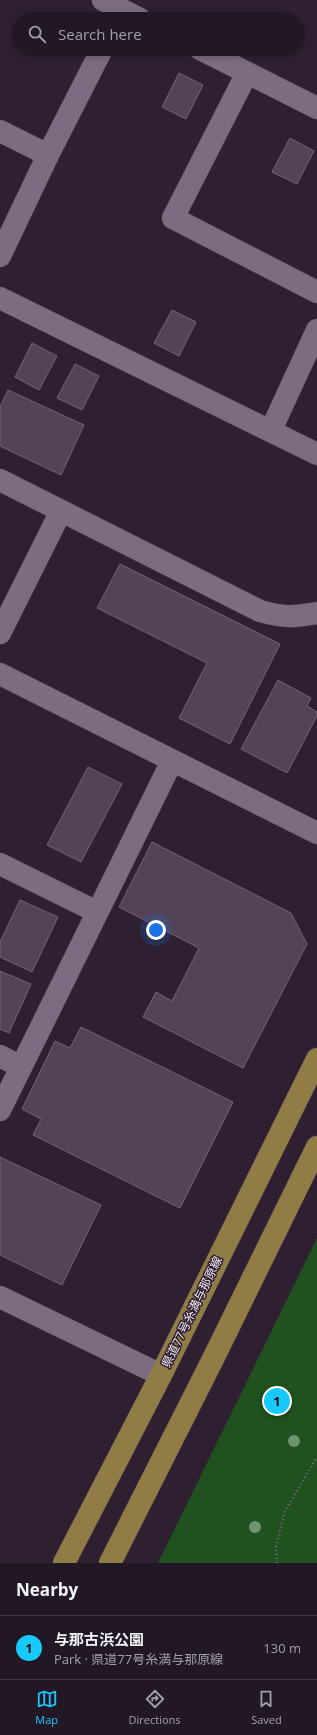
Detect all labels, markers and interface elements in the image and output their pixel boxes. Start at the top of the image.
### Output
search box [12,12,305,56]
icon: search [26,23,48,45]
text: Search here [58,24,142,44]
your location [146,920,166,940]
street label: 県道77号糸満与那原線 [157,1253,226,1370]
pin: 1 [264,1386,290,1416]
text: Nearby [16,1578,78,1601]
text: 与那古浜公園 [54,1629,144,1649]
text: 1 [25,1639,33,1657]
text: 130 m [263,1639,301,1657]
text: Park · 県道77号糸満与那原線 [54,1650,223,1668]
tab: Map [35,1688,58,1727]
tab: Directions [129,1688,181,1727]
tab: Saved [251,1688,282,1727]

